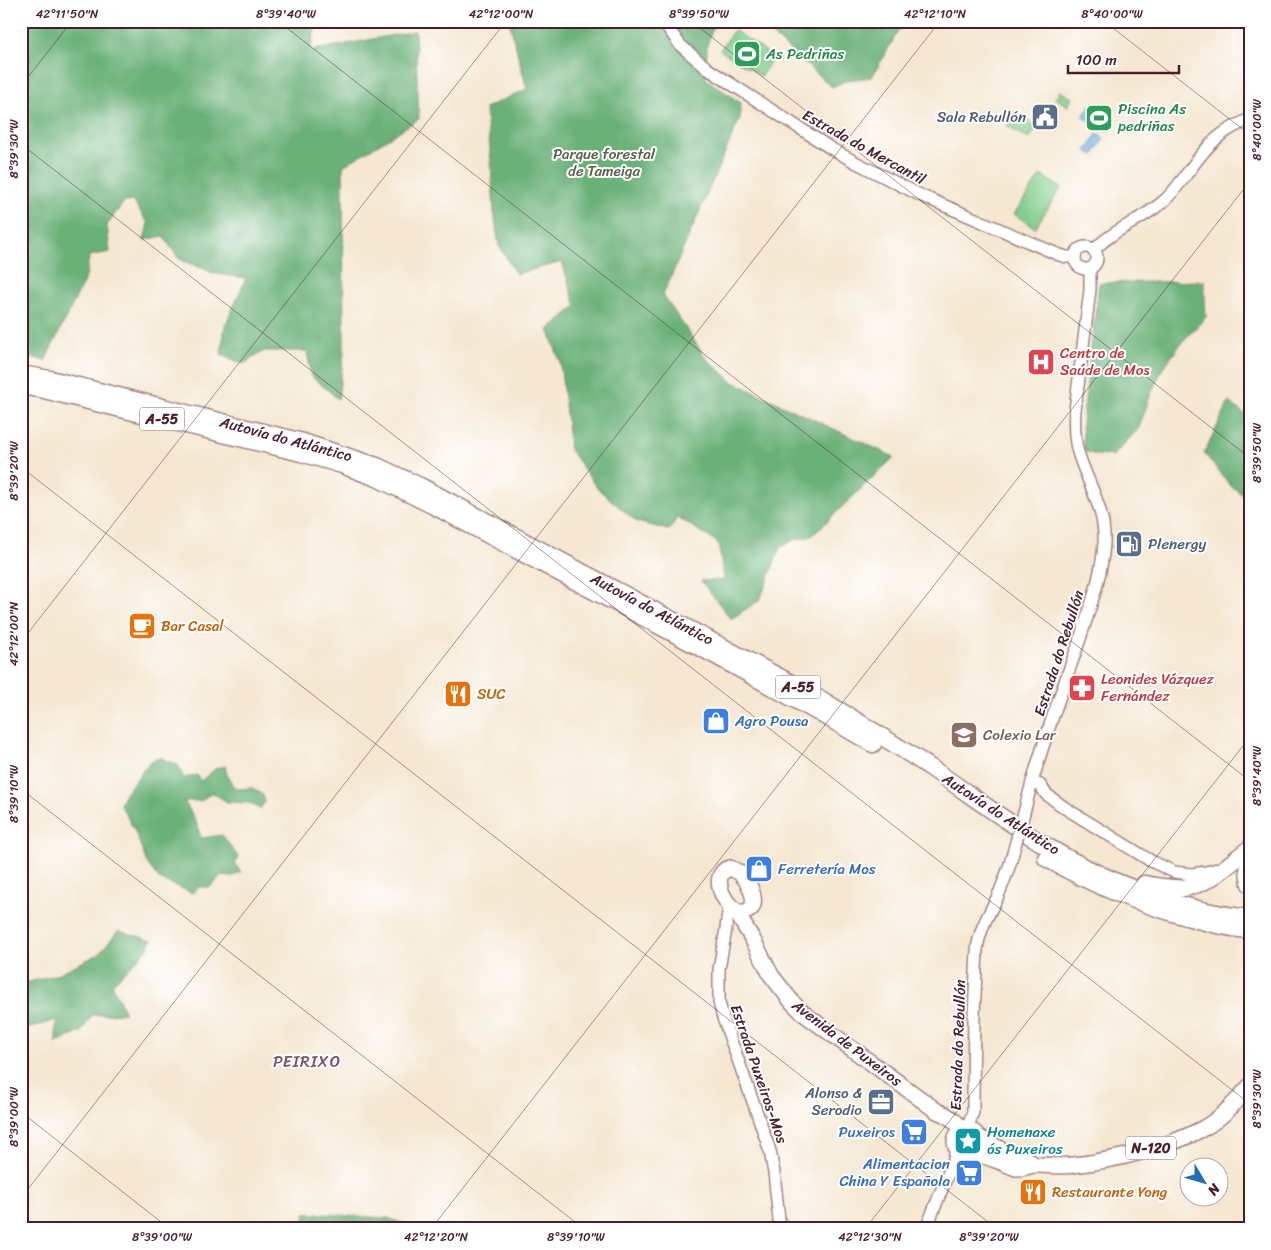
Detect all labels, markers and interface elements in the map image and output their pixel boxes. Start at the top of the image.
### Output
text: 42°11'50"N [36,3,99,25]
text: 8°39'40"W [256,3,317,25]
text: 42°12'00"N [469,3,534,25]
text: 8°39'50"W [669,3,730,25]
text: 42°12'10"N [904,3,967,25]
text: 8°40'00"W [1081,3,1143,25]
sports icon: As Pedriñas [732,39,762,69]
place label: As Pedriñas [765,41,844,67]
scale bar [1068,42,1180,74]
text: 100 m [1076,47,1117,73]
place label: Piscina As pedriñas [1117,96,1186,139]
text: 8°40'00"W [1246,99,1268,161]
street label: Estrada do Mercantil [797,102,931,192]
public building icon: Sala Rebullón [1030,102,1060,132]
sports icon: Piscina As pedriñas [1084,103,1114,133]
place label: Sala Rebullón [937,104,1026,130]
text: 8°39'30"W [3,119,25,179]
park label: Parque forestal de Tameiga [553,141,656,184]
place label: Centro de Saúde de Mos [1060,340,1150,383]
hospital icon: Centro de Saúde de Mos [1026,347,1056,377]
road number: A-55 [140,408,184,430]
street label: Autovía do Atlántico [216,409,355,469]
text: 8°39'50"W [1246,422,1268,483]
text: 8°39'20"W [3,440,25,501]
fuel station icon: Plenergy [1114,529,1144,559]
place label: Plenergy [1148,531,1207,557]
street label: Autovía do Atlántico [585,565,719,653]
street label: Estrada do Rebullón [1026,587,1092,719]
text: 42°12'00"N [3,601,25,666]
cafe icon: Bar Casal [127,611,157,641]
place label: Bar Casal [161,613,224,639]
place label: Leonides Vázquez Fernández [1101,666,1215,709]
pharmacy icon: Leonides Vázquez Fernández [1067,673,1097,703]
road number: A-55 [776,676,820,699]
restaurant icon: SUC [443,679,473,709]
place label: SUC [477,681,506,707]
shop icon: Agro Pousa [701,706,731,736]
place label: Agro Pousa [734,708,809,734]
school or university icon: Colexio Lar [949,720,979,750]
place label: Colexio Lar [983,722,1057,748]
text: 8°39'40"W [1246,745,1268,806]
text: 8°39'10"W [3,764,25,823]
street label: Autovía do Atlántico [936,765,1065,862]
shop icon: Ferretería Mos [744,854,774,884]
place label: Ferretería Mos [778,856,876,882]
street label: Estrada do Rebullón [943,979,973,1111]
street label: Avenida de Puxeiros [785,992,908,1093]
street label: Estrada Puxeiros-Mos [723,1001,795,1147]
district label: PEIRIXO [273,1047,341,1076]
text: 8°39'30"W [1246,1069,1268,1129]
place label: Alonso & Serodio [804,1080,862,1123]
text: 8°39'00"W [3,1086,25,1147]
office icon: Alonso & Serodio [866,1087,896,1117]
supermarket icon: Puxeiros [899,1117,929,1147]
place label: Puxeiros [838,1119,896,1145]
place label: Homenaxe ós Puxeiros [987,1119,1063,1162]
place icon: Homenaxe ós Puxeiros [953,1126,983,1156]
road number: N-120 [1126,1136,1176,1160]
place label: Alimentacion China Y Española [839,1151,950,1194]
supermarket icon: Alimentacion China Y Española [954,1158,984,1188]
north arrow [1178,1158,1228,1208]
restaurant icon: Restaurante Yong [1018,1177,1048,1207]
text: N [1201,1177,1227,1201]
place label: Restaurante Yong [1052,1179,1168,1205]
text: 8°39'00"W [132,1226,193,1248]
text: 42°12'20"N [404,1226,469,1248]
text: 8°39'10"W [547,1226,606,1248]
text: 42°12'30"N [838,1226,902,1248]
text: 8°39'20"W [959,1226,1020,1248]

